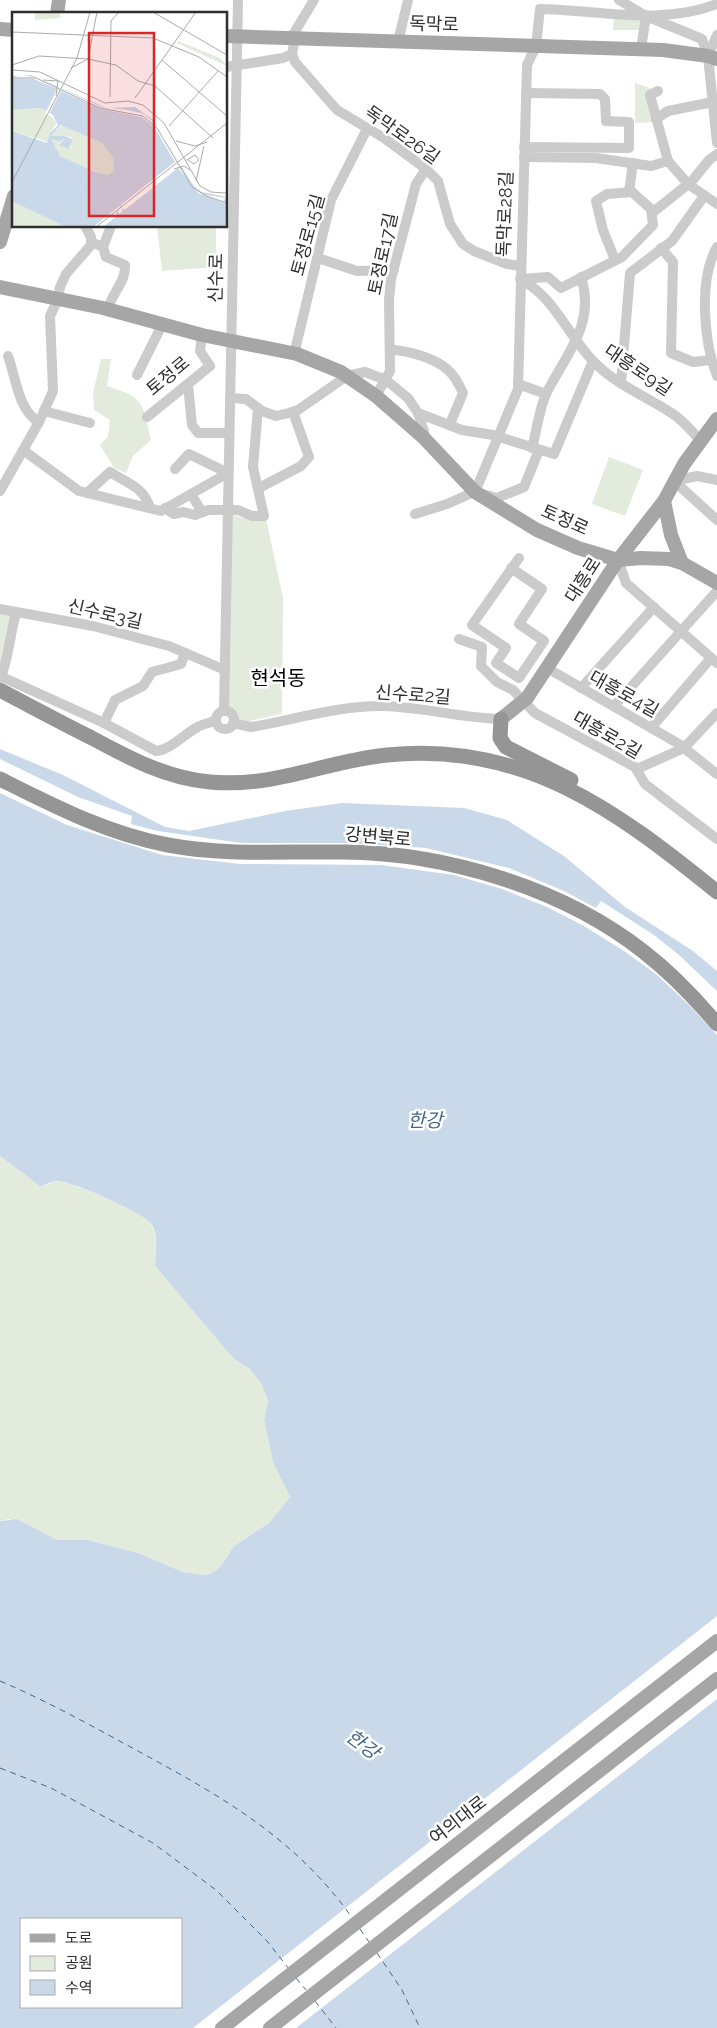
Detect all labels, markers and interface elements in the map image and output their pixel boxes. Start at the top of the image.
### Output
inset map [12,12,228,228]
street label: 독막로 [409,12,459,35]
street label: 독막로26길 [361,101,444,168]
street label: 독막로28길 [493,170,516,257]
street label: 토정로15길 [287,192,328,278]
street label: 토정로17길 [364,211,401,297]
street label: 신수로 [205,253,226,303]
street label: 대흥로9길 [601,339,676,400]
street label: 토정로 [142,352,193,400]
street label: 토정로 [538,500,592,539]
street label: 대흥로 [560,553,605,606]
street label: 신수로3길 [66,595,144,632]
district label: 현석동 [250,666,306,690]
street label: 대흥로4길 [586,666,663,721]
street label: 신수로2길 [375,681,451,708]
street label: 대흥로2길 [569,707,645,763]
street label: 강변북로 [344,823,412,850]
water label: 한강 [408,1109,445,1131]
water label: 한강 [342,1725,386,1765]
street label: 여의대로 [425,1791,490,1848]
legend [20,1918,182,2008]
text: 도로 [65,1929,93,1947]
text: 공원 [65,1954,93,1972]
text: 수역 [65,1979,93,1997]

